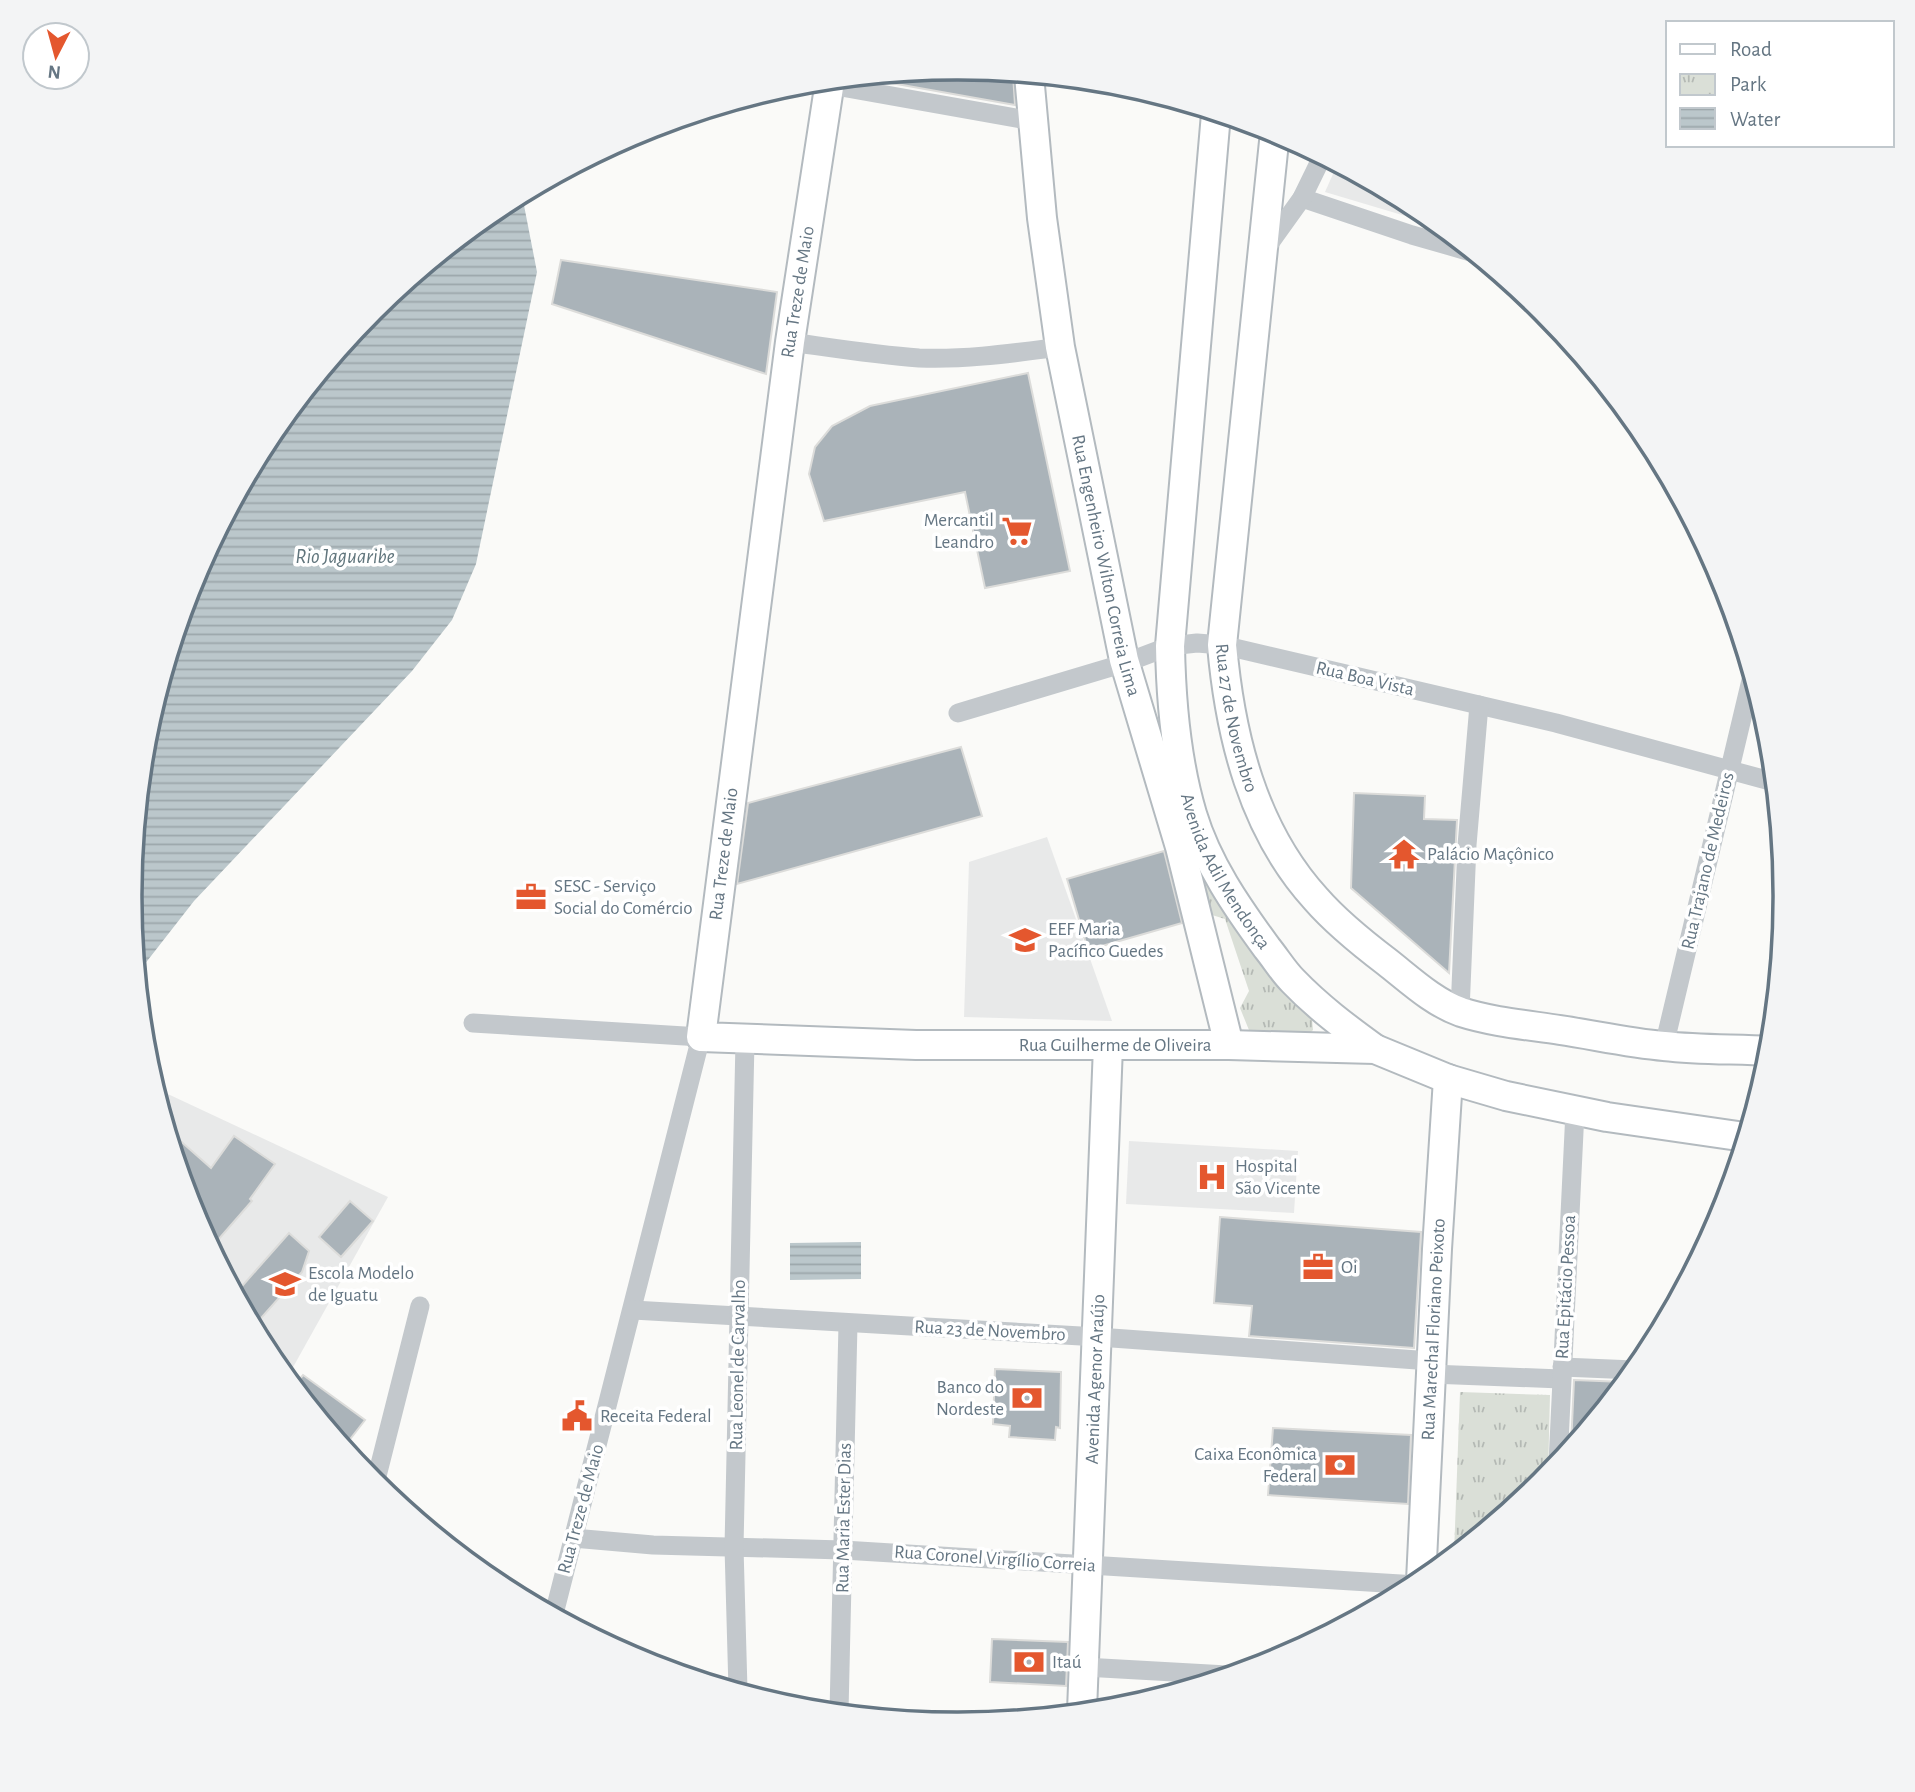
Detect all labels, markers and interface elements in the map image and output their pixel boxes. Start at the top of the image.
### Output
north arrow [21,21,91,91]
legend [1666,21,1894,147]
text: Road [1730,39,1772,60]
text: N [47,61,62,82]
text: Park [1730,74,1767,95]
text: Water [1730,109,1780,130]
street label: Rua Treze de Maio [778,225,818,359]
street label: Rua Engenheiro Wilton Correia Lima [1069,433,1144,699]
place label: Mercantil Leandro [924,511,994,552]
supermarket icon: Mercantil Leandro [1000,514,1034,548]
water label: Rio Jaguaribe [295,546,395,567]
street label: Rua 27 de Novembro [1212,643,1261,795]
street label: Rua Boa Vista [1314,658,1416,700]
street label: Rua Trajano de Medeiros [1678,771,1738,951]
street label: Rua Treze de Maio [706,787,742,921]
street label: Avenida Adil Mendonça [1177,791,1274,953]
temple icon: Palácio Maçônico [1387,837,1421,871]
place label: Palácio Maçônico [1427,845,1554,864]
place label: SESC - Serviço Social do Comércio [554,877,693,918]
office icon: SESC - Serviço Social do Comércio [514,880,548,914]
place label: EEF Maria Pacífico Guedes [1048,920,1163,961]
school or university icon: EEF Maria Pacífico Guedes [1008,923,1042,957]
street label: Rua Guilherme de Oliveira [1019,1036,1212,1055]
place label: Hospital São Vicente [1235,1157,1321,1198]
hospital icon: Hospital São Vicente [1195,1160,1229,1194]
street label: Rua Epitácio Pessoa [1553,1214,1579,1360]
street label: Rua Marechal Floriano Peixoto [1418,1218,1448,1441]
office icon: Oi [1301,1250,1335,1284]
place label: Oi [1341,1258,1358,1277]
place label: Escola Modelo de Iguatu [308,1264,414,1305]
school or university icon: Escola Modelo de Iguatu [268,1267,302,1301]
street label: Rua Leonel de Carvalho [727,1280,749,1450]
street label: Avenida Agenor Araújo [1082,1294,1108,1465]
street label: Rua 23 de Novembro [914,1318,1066,1344]
place label: Banco do Nordeste [936,1378,1004,1419]
bank icon: Banco do Nordeste [1010,1381,1044,1415]
public building icon: Receita Federal [560,1399,594,1433]
place label: Receita Federal [600,1407,712,1426]
street label: Rua Treze de Maio [555,1442,607,1576]
street label: Rua Maria Ester Dias [833,1443,855,1593]
place label: Caixa Econômica Federal [1194,1445,1317,1486]
bank icon: Caixa Econômica Federal [1323,1448,1357,1482]
street label: Rua Coronel Virgílio Correia [894,1542,1097,1576]
bank icon: Itaú [1012,1645,1046,1679]
place label: Itaú [1052,1653,1082,1672]

